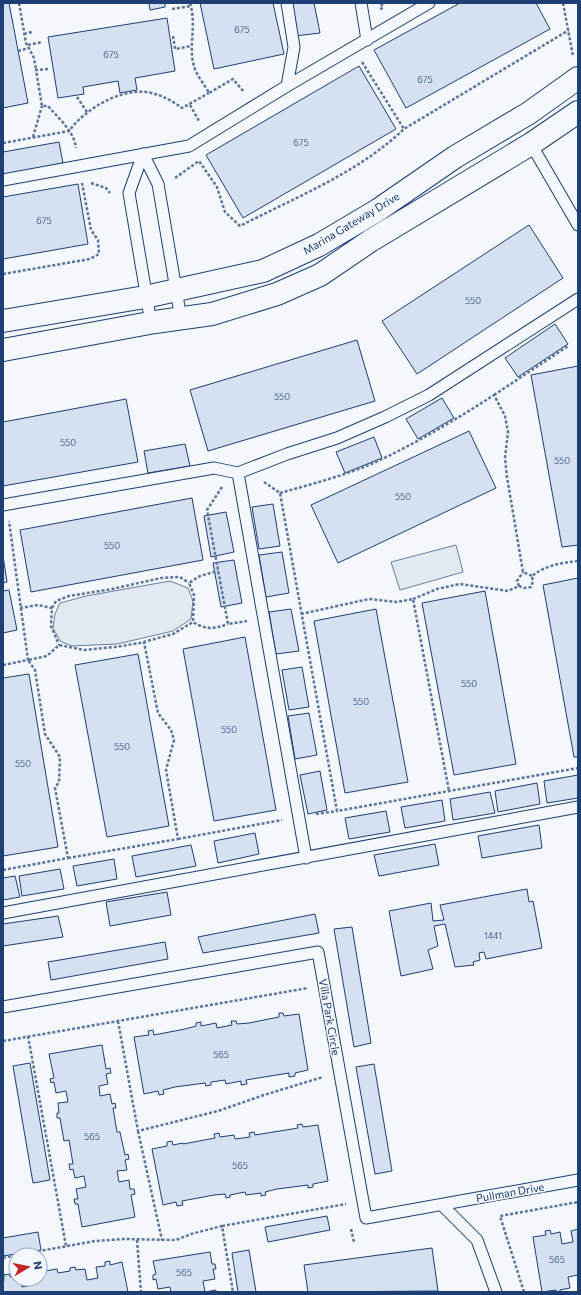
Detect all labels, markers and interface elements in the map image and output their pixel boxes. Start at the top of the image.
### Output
house number: 675 [234,24,250,35]
house number: 675 [103,49,119,60]
house number: 675 [417,74,433,85]
house number: 675 [293,137,309,148]
street label: Marina Gateway Drive [300,189,402,257]
house number: 675 [36,215,52,226]
house number: 550 [465,295,481,306]
house number: 550 [274,391,290,402]
house number: 550 [60,437,76,448]
house number: 550 [554,455,570,466]
house number: 550 [395,491,411,502]
house number: 550 [104,540,120,551]
house number: 550 [461,678,477,689]
house number: 550 [353,696,369,707]
house number: 550 [221,724,237,735]
house number: 550 [114,741,130,752]
house number: 550 [15,758,31,769]
house number: 1441 [484,930,502,941]
street label: Villa Park Circle [317,978,343,1057]
house number: 565 [213,1049,229,1060]
house number: 565 [84,1131,100,1142]
house number: 565 [232,1160,248,1171]
street label: Pullman Drive [475,1180,545,1204]
north arrow [8,1247,48,1287]
house number: 565 [549,1254,565,1265]
text: N [31,1260,45,1270]
house number: 565 [176,1267,192,1278]

